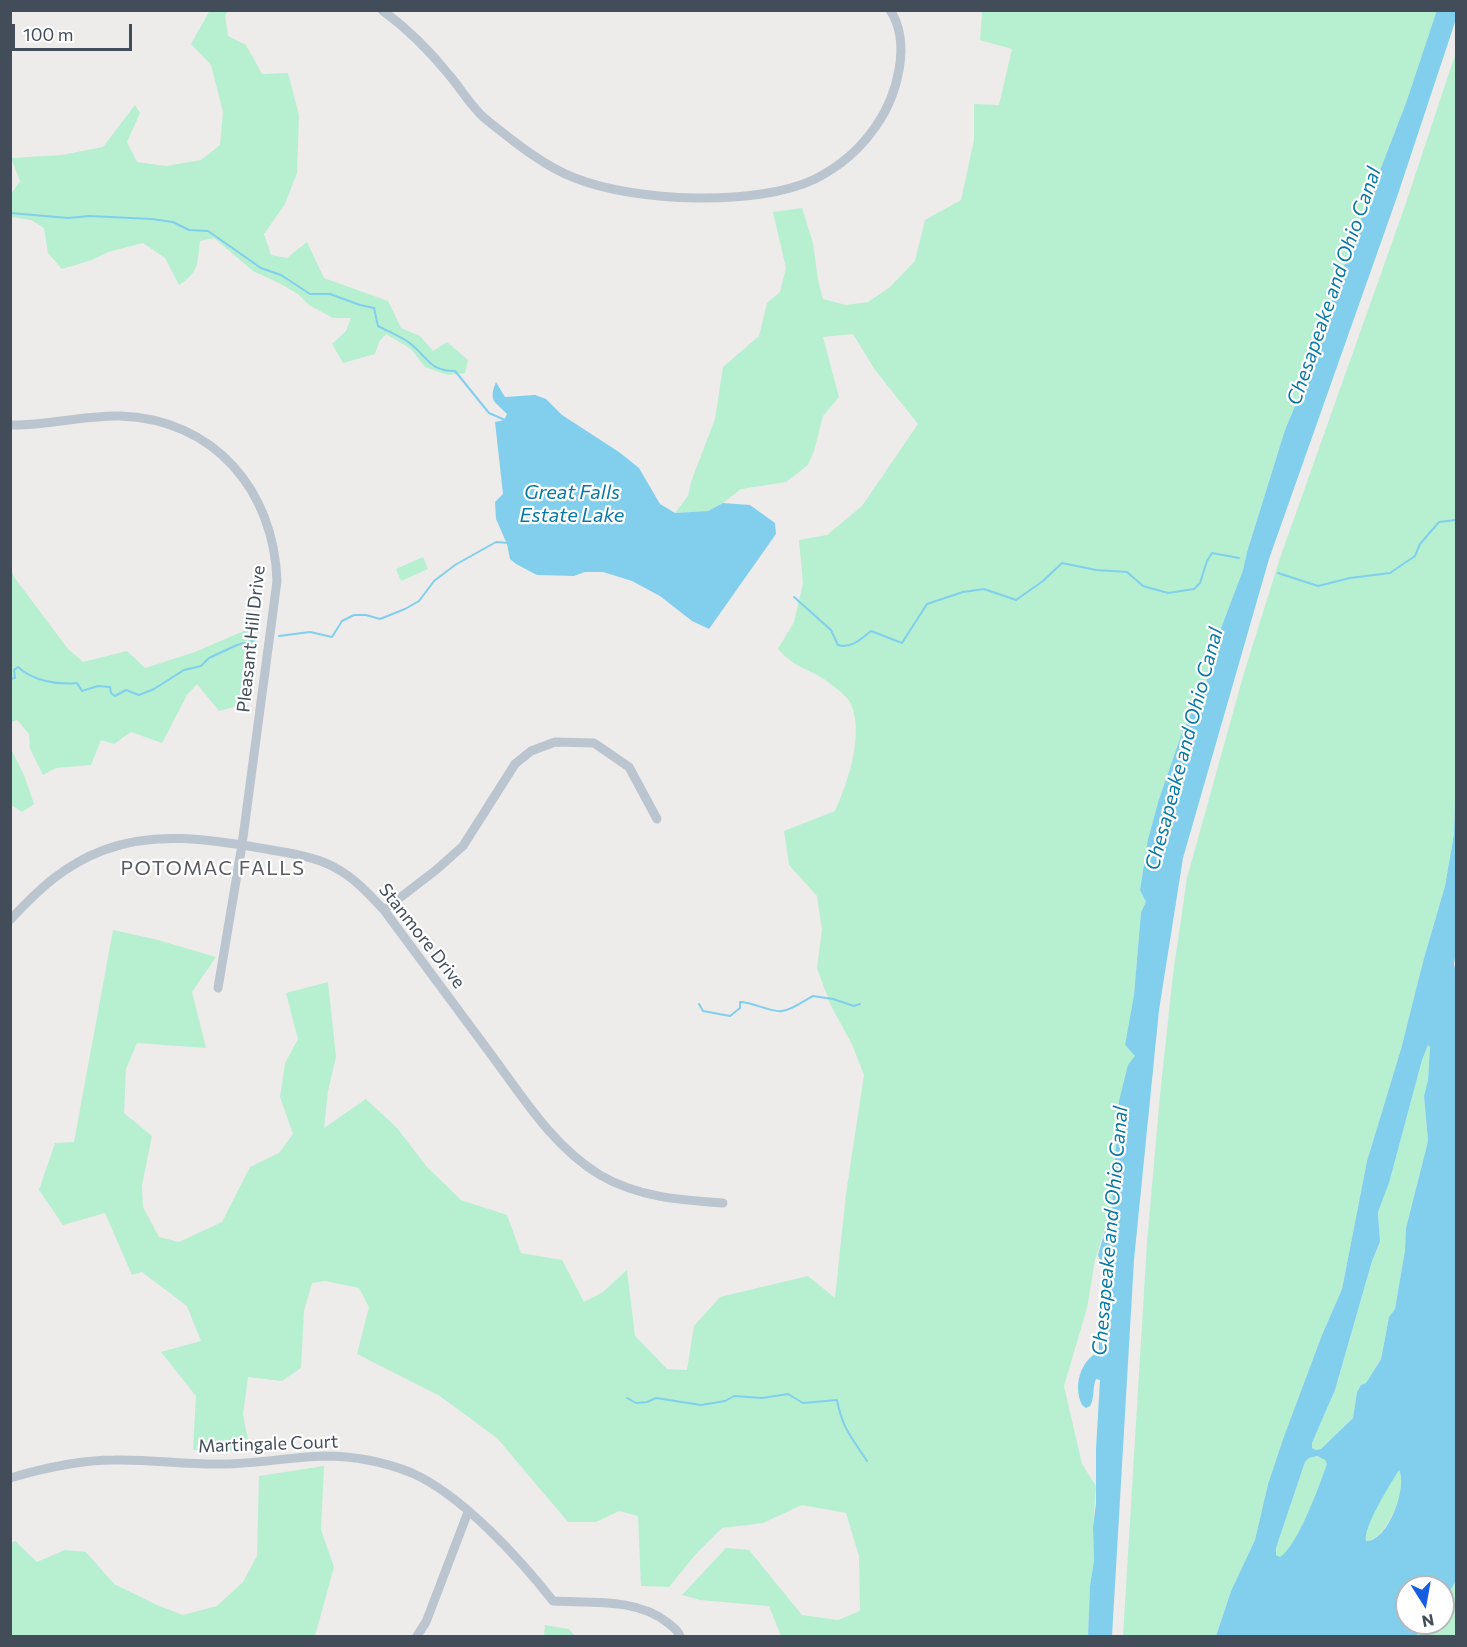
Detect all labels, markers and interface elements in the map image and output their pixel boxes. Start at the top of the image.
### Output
scale bar [15,12,135,50]
text: 100 m [23,23,73,45]
water label: Chesapeake and Ohio Canal [1282,164,1386,408]
water label: Great Falls Estate Lake [520,480,624,527]
street label: Pleasant Hill Drive [233,564,269,714]
water label: Chesapeake and Ohio Canal [1140,625,1228,873]
district label: POTOMAC FALLS [121,856,305,880]
street label: Stanmore Drive [374,879,470,993]
water label: Chesapeake and Ohio Canal [1087,1105,1133,1357]
street label: Martingale Court [198,1431,338,1457]
north arrow [1395,1575,1455,1635]
text: N [1420,1611,1436,1632]

